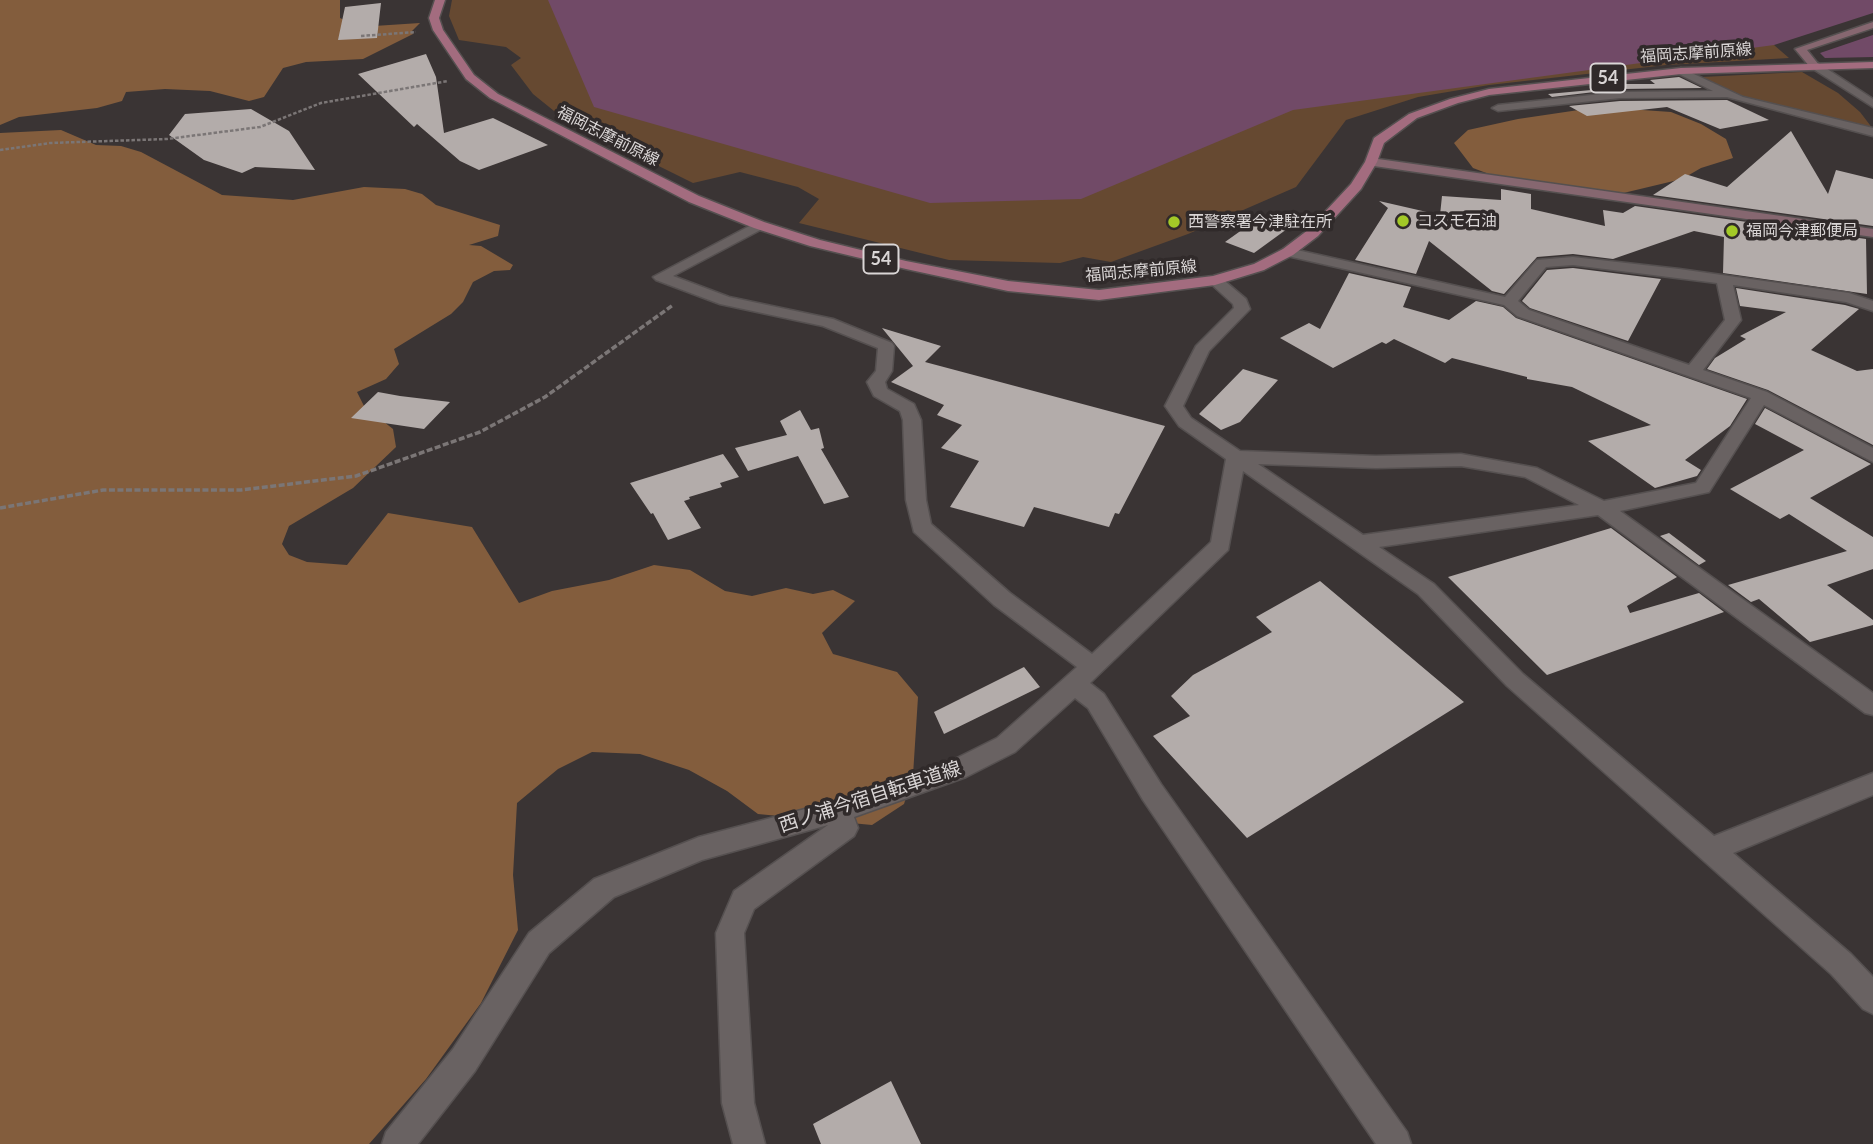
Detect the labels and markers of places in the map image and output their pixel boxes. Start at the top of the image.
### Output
place label: コスモ石油 [1417,211,1497,231]
place label: 西警察署今津駐在所 [1188,212,1332,232]
marker: コスモ石油 [1395,213,1411,229]
marker: 西警察署今津駐在所 [1166,214,1182,230]
place label: 福岡今津郵便局 [1746,221,1858,241]
marker: 福岡今津郵便局 [1724,223,1740,239]

